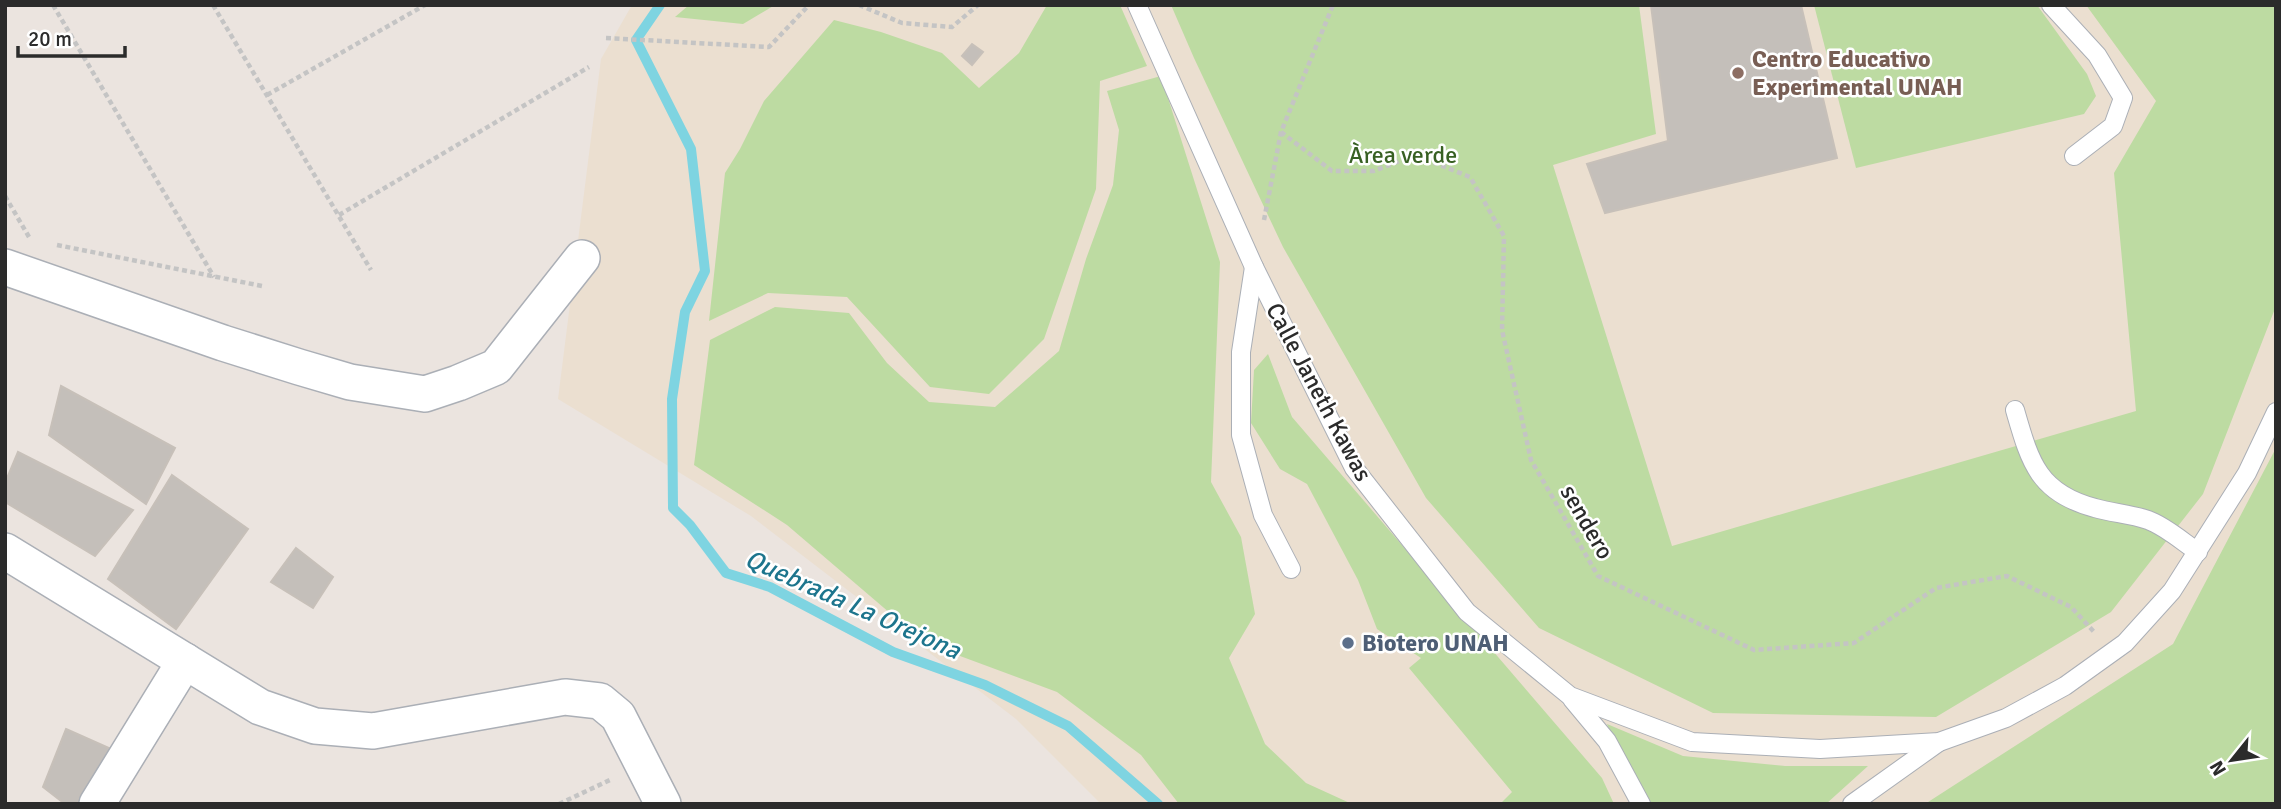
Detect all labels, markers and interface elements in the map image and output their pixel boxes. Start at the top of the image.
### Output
scale bar [18,14,124,58]
text: 20 m [28,26,72,52]
place label: Centro Educativo Experimental UNAH [1752,44,1962,102]
marker: Centro Educativo Experimental UNAH [1730,65,1746,81]
park label: Àrea verde [1349,140,1457,170]
street label: Calle Janeth Kawas [1259,298,1379,486]
street label: sendero [1554,479,1620,565]
water label: Quebrada La Orejona [740,543,966,667]
place label: Biotero UNAH [1362,628,1509,658]
marker: Biotero UNAH [1340,635,1356,651]
north arrow [2197,725,2267,795]
text: N [2204,756,2232,780]

